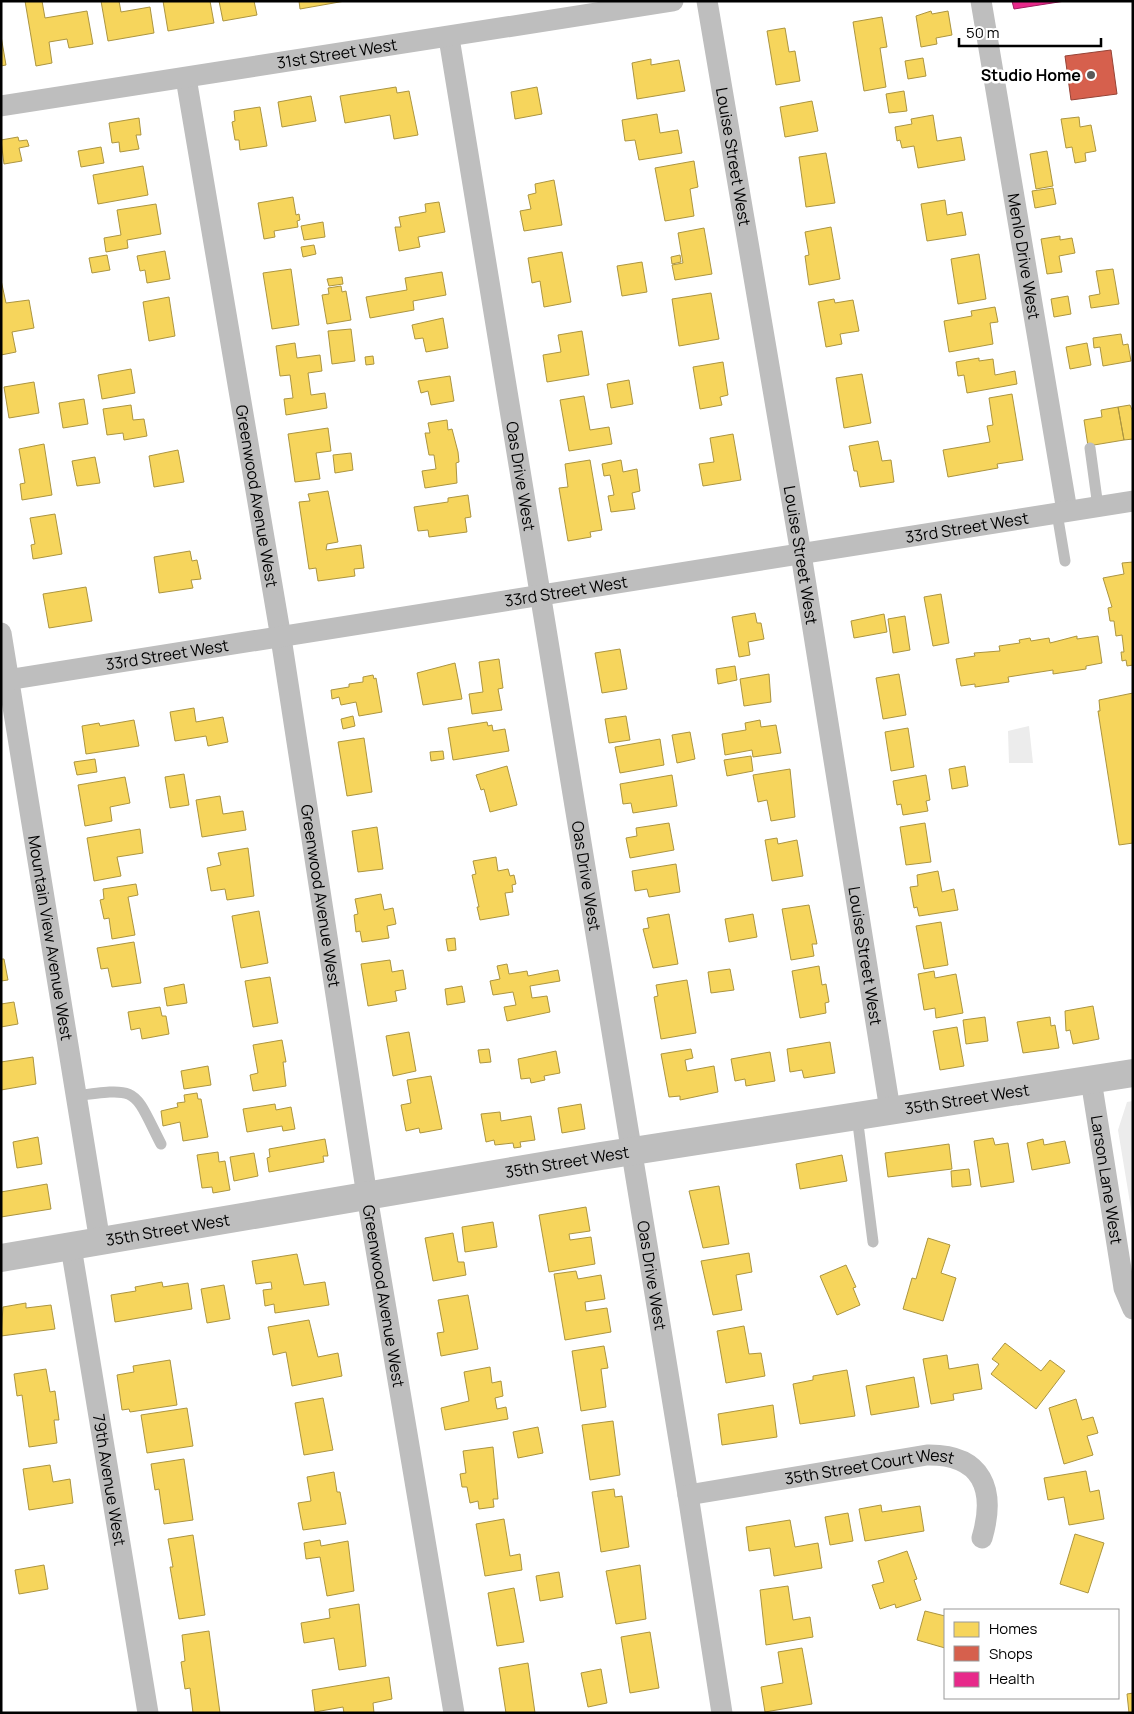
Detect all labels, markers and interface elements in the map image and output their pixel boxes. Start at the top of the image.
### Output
scale bar [959,15,1102,47]
text: 50 m [966,22,1000,43]
street label: 31st Street West [275,33,399,74]
place label: Studio Home [981,64,1081,86]
marker: Studio Home [1085,69,1097,81]
street label: Louise Street West [711,86,756,228]
street label: Menlo Drive West [1003,192,1046,321]
street label: Greenwood Avenue West [231,403,283,589]
street label: Oas Drive West [501,420,541,533]
street label: Louise Street West [779,484,823,626]
street label: 33rd Street West [904,507,1030,548]
street label: 33rd Street West [503,571,629,612]
street label: 33rd Street West [104,634,230,675]
street label: Greenwood Avenue West [296,803,346,989]
street label: Oas Drive West [567,819,606,932]
street label: Mountain View Avenue West [23,834,78,1042]
street label: Louise Street West [843,885,887,1027]
street label: 35th Street West [903,1078,1031,1119]
street label: Larson Lane West [1086,1114,1128,1246]
street label: 35th Street West [503,1141,631,1183]
street label: Greenwood Avenue West [358,1203,410,1389]
street label: 35th Street West [104,1208,231,1251]
street label: Oas Drive West [632,1219,672,1332]
street label: 79th Avenue West [88,1412,131,1547]
street label: 35th Street Court West [783,1443,957,1490]
legend [944,1609,1119,1699]
text: Homes [989,1618,1038,1639]
text: Shops [989,1643,1033,1664]
text: Health [989,1668,1035,1689]

